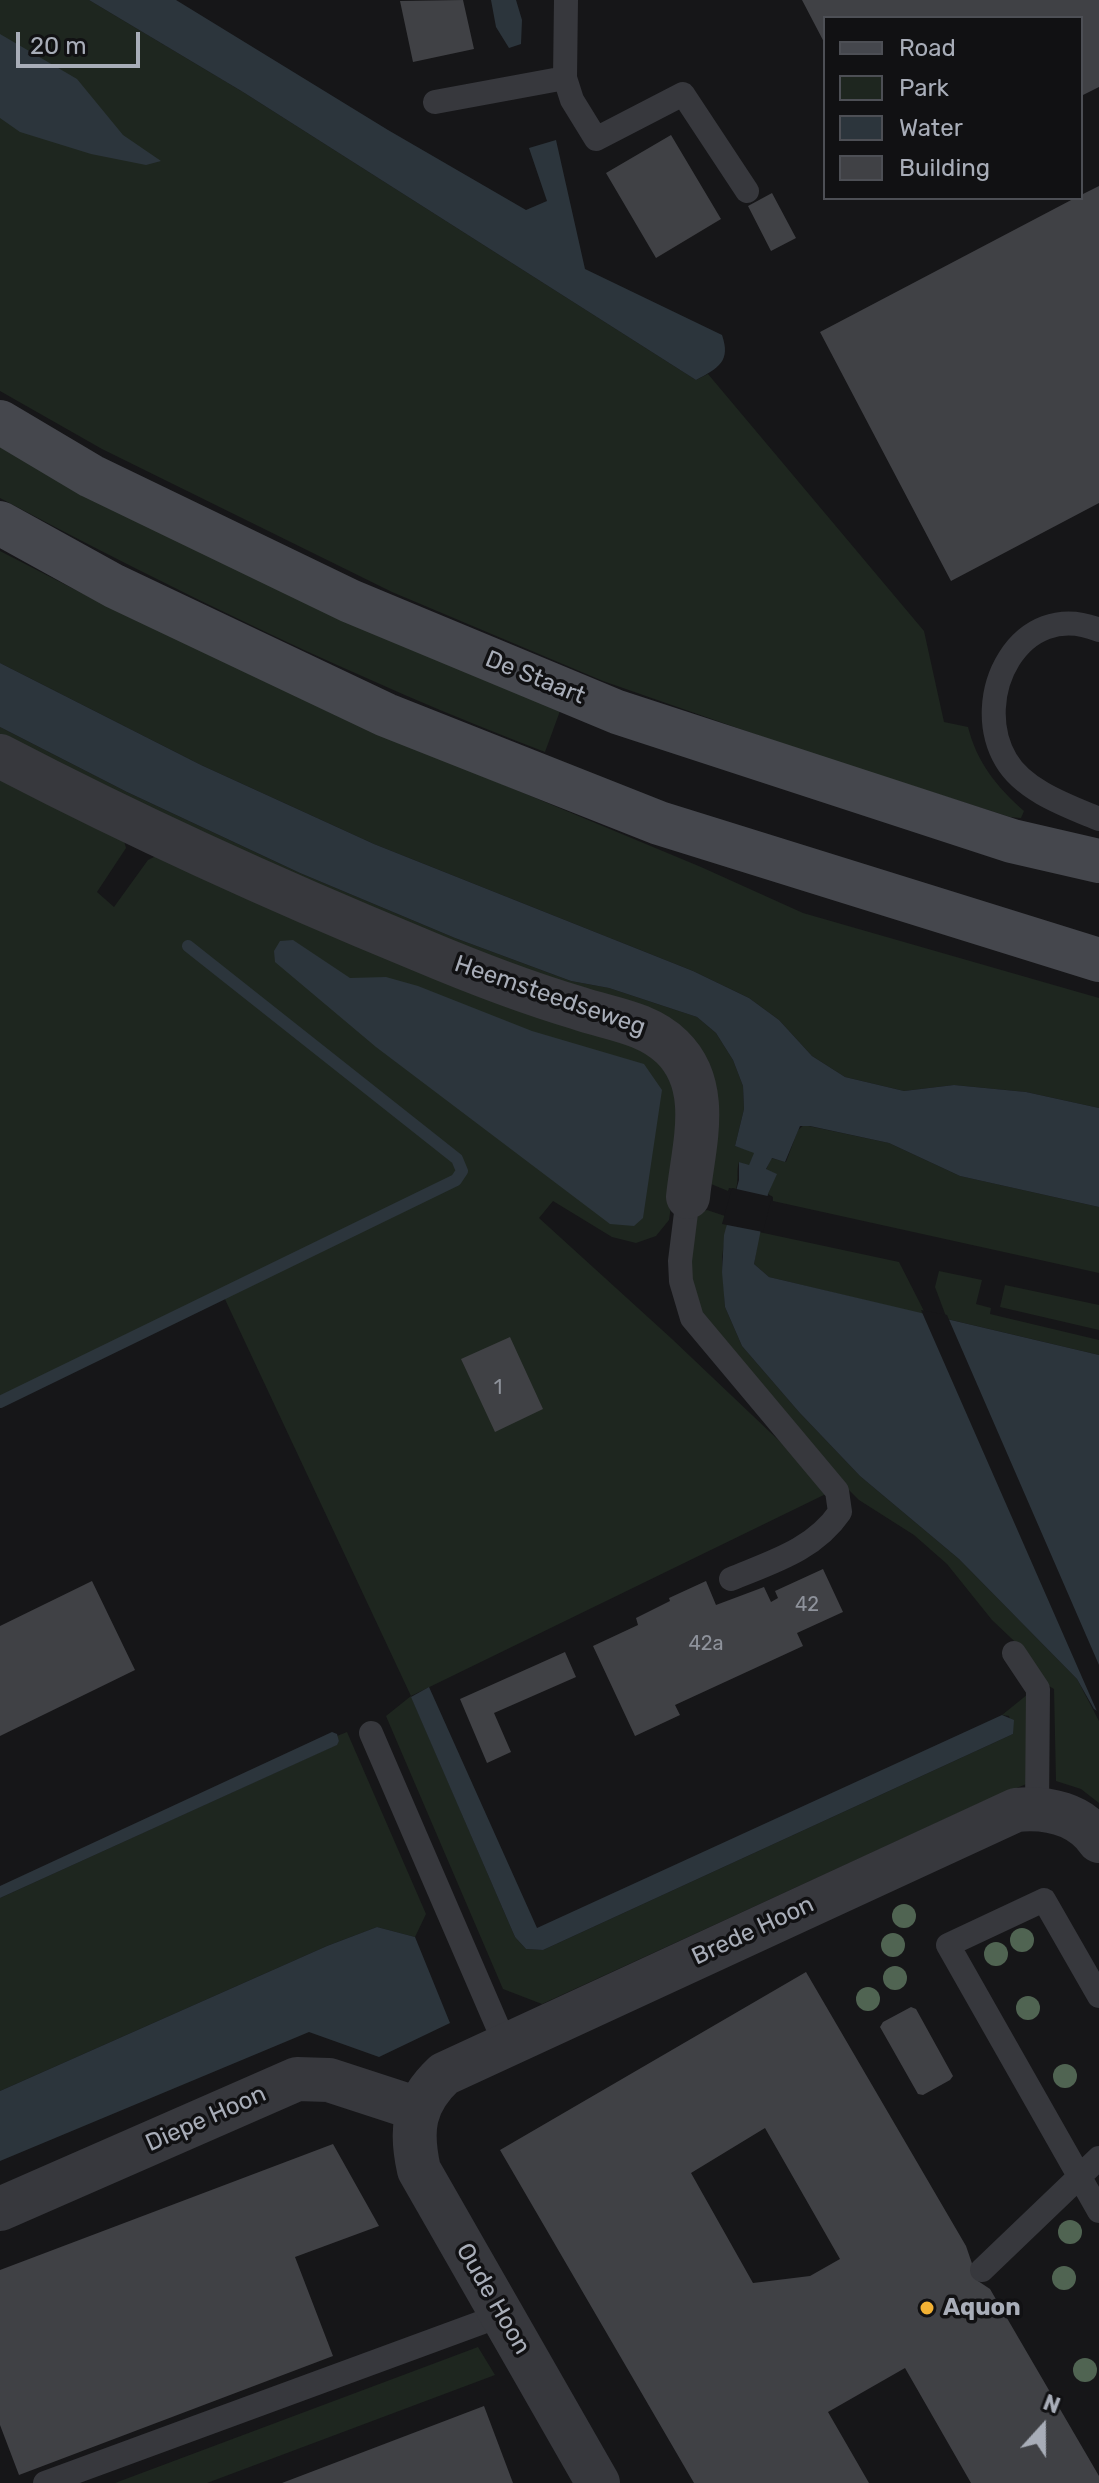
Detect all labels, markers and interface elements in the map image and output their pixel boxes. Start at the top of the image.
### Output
scale bar [20,16,144,66]
legend [823,16,1083,200]
text: 20 m [30,32,87,60]
text: Road [899,34,956,62]
text: Park [899,74,949,102]
text: Water [899,114,963,142]
text: Building [899,154,990,182]
street label: De Staart [481,645,589,711]
street label: Heemsteedseweg [451,950,649,1042]
house number: 1 [494,1376,502,1400]
house number: 42 [795,1593,819,1617]
house number: 42a [688,1632,724,1656]
street label: Brede Hoon [687,1890,819,1972]
street label: Diepe Hoon [141,2080,271,2158]
street label: Oude Hoon [450,2238,536,2360]
place label: Aquon [943,2294,1021,2322]
marker: Aquon [918,2299,936,2317]
north arrow [1003,2387,1083,2467]
text: N [1040,2389,1064,2420]

